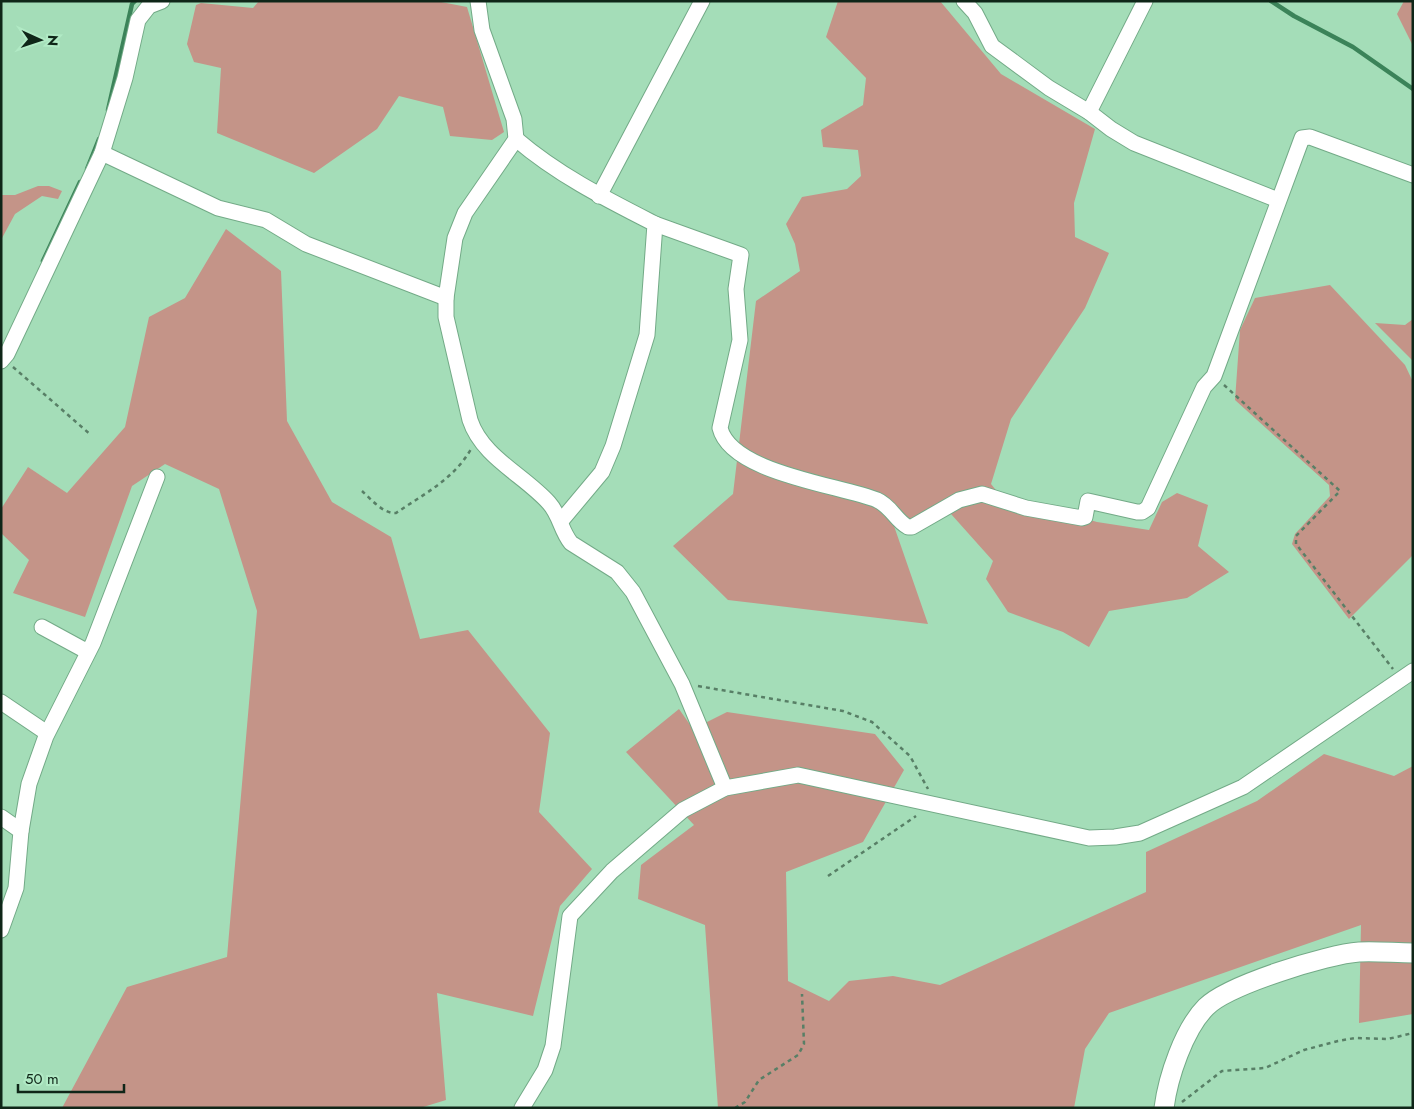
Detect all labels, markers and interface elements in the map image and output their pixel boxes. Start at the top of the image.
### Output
north arrow [15,15,65,65]
text: N [43,35,63,47]
scale bar [18,1062,124,1094]
text: 50 m [25,1068,59,1090]

